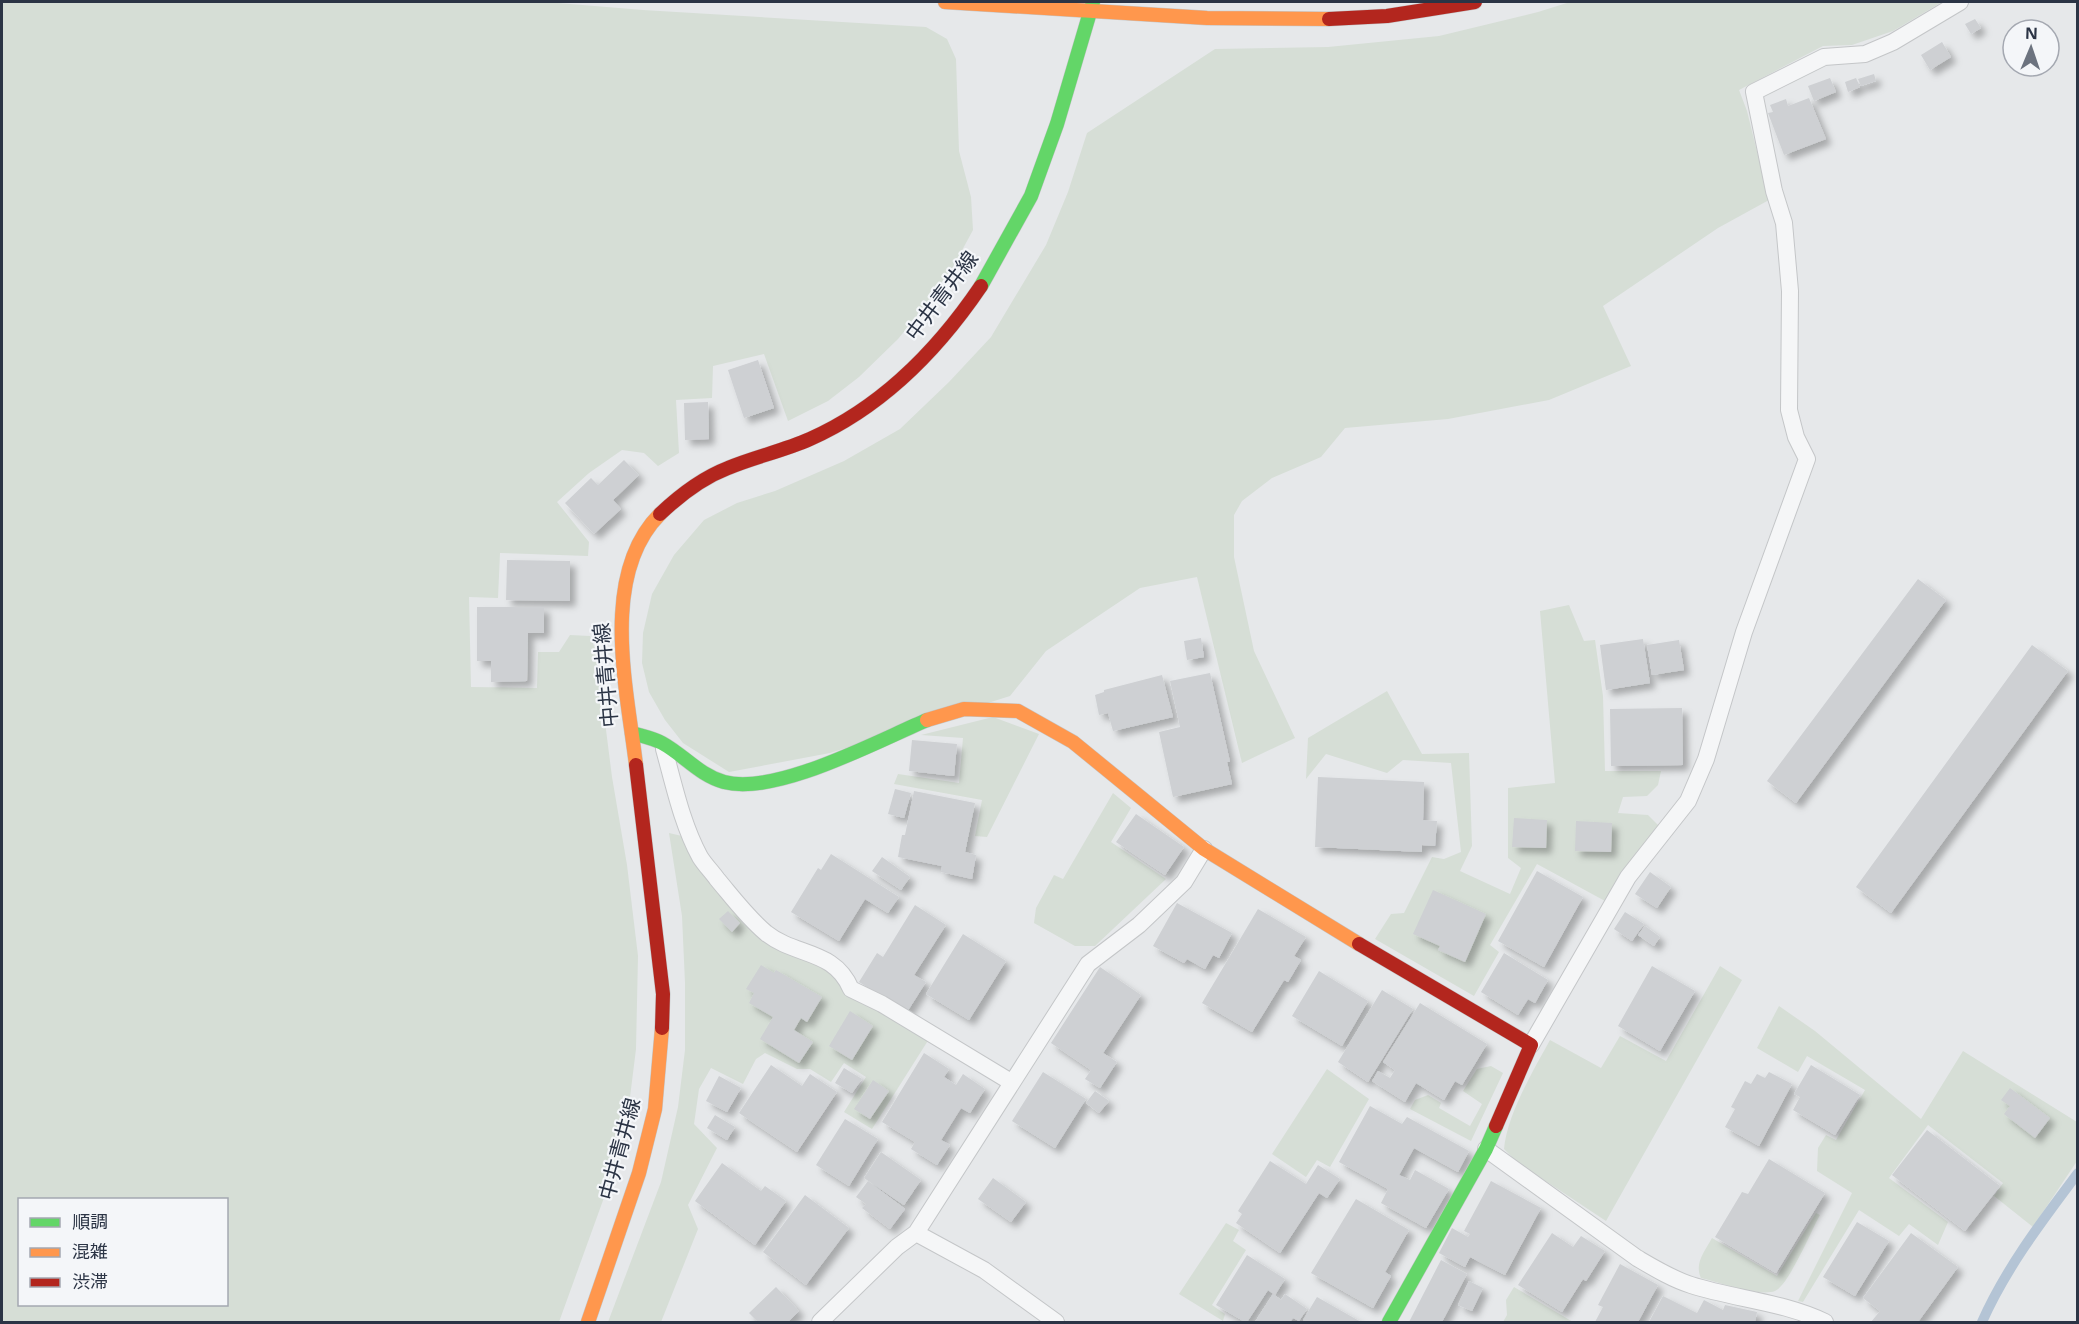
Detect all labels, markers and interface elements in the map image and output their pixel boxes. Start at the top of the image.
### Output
north arrow [2001,18,2061,78]
text: N [2025,22,2038,44]
street label: 中井青井線 [898,245,984,346]
street label: 中井青井線 [586,622,624,729]
street label: 中井青井線 [592,1094,646,1203]
legend [18,1198,228,1306]
text: 順調 [72,1209,108,1233]
text: 混雑 [72,1239,108,1263]
text: 渋滞 [72,1269,108,1293]

